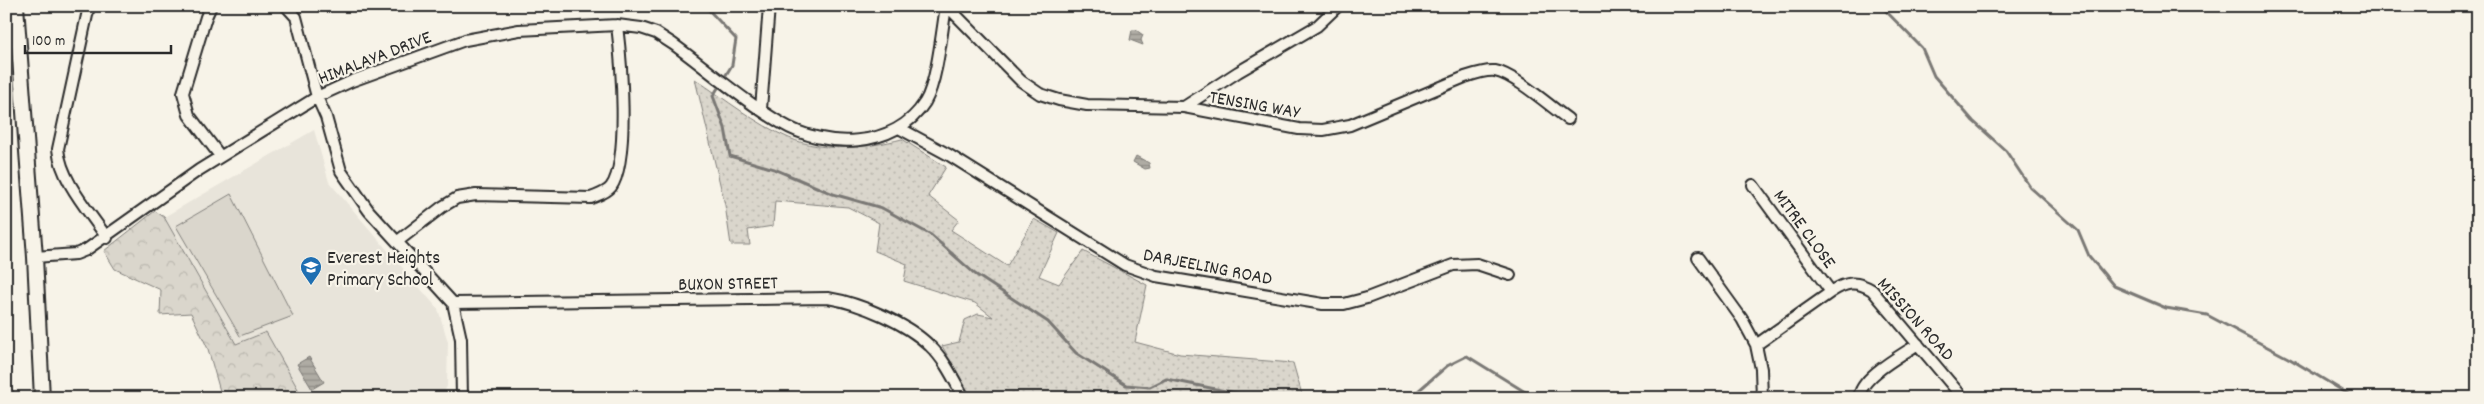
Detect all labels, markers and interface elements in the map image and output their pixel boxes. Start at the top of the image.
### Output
scale bar [25,22,171,54]
street label: HIMALAYA DRIVE [315,25,436,93]
text: 100 m [32,31,65,53]
street label: TENSING WAY [1207,85,1303,128]
street label: MITRE CLOSE [1765,185,1841,275]
street label: DARJEELING ROAD [1140,243,1274,294]
place label: Everest Heights Primary School [327,246,440,295]
school or university icon: Everest Heights Primary School [299,255,323,286]
street label: BUXON STREET [678,271,778,300]
street label: MISSION ROAD [1869,272,1960,368]

